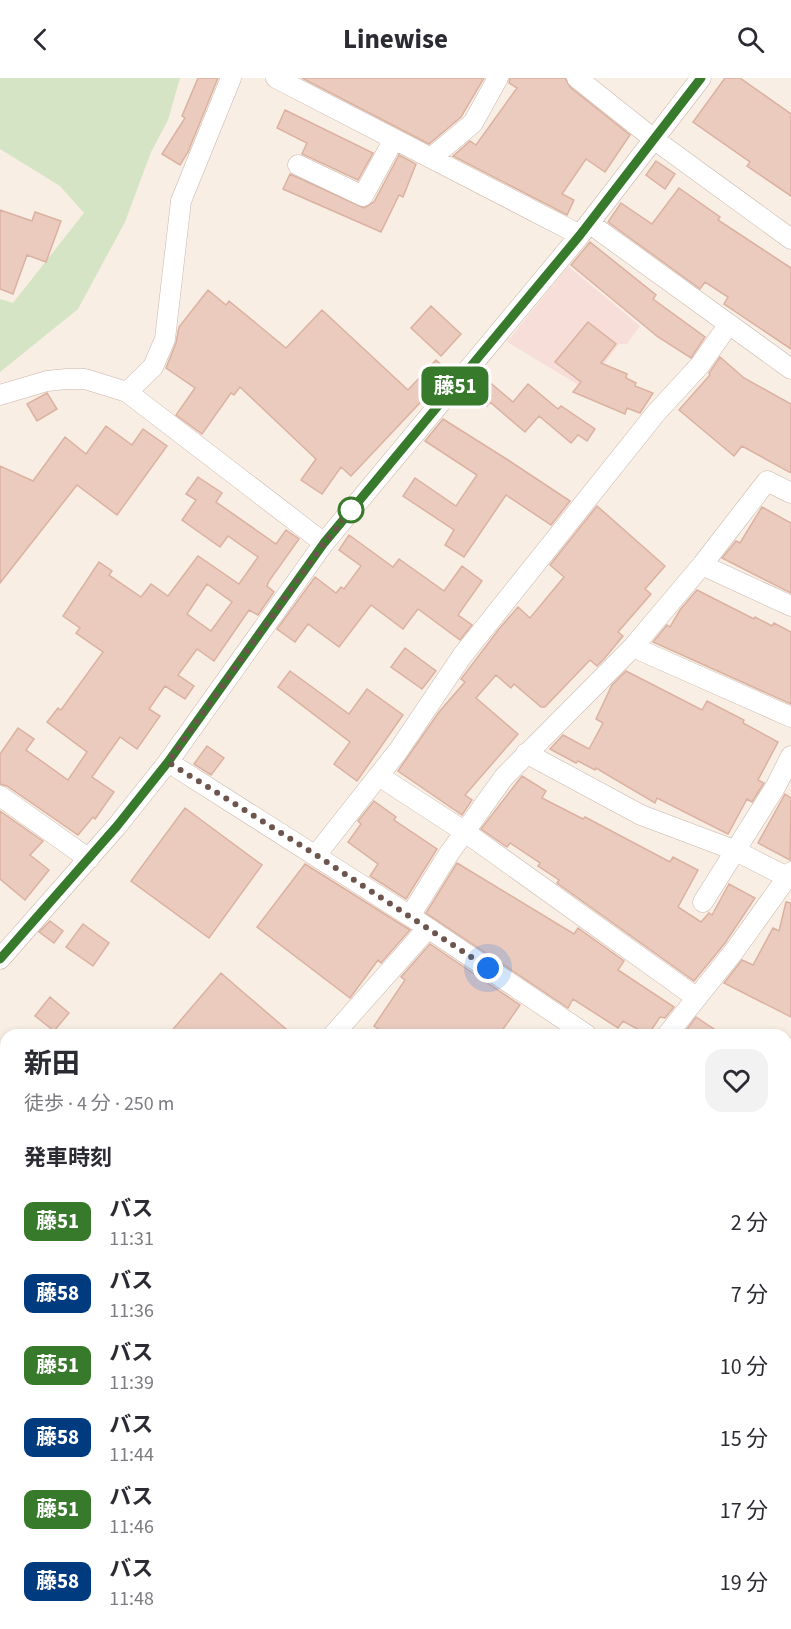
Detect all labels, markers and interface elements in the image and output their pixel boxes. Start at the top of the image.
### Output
text: Linewise [343,20,448,59]
icon: back [24,23,57,56]
icon: search [734,23,767,56]
line badge: 藤51 [420,366,490,406]
text: 藤51 [433,371,477,401]
unlabelled marker [338,497,364,523]
your location [473,953,503,983]
text: 新田 [24,1044,80,1084]
button: heart [705,1049,768,1112]
text: 徒歩 · 4 分 · 250 m [24,1090,174,1118]
text: 発車時刻 [24,1142,112,1174]
text: バス [109,1193,153,1225]
text: 藤51 [36,1206,79,1236]
text: 2 分 [731,1207,768,1239]
text: 11:31 [109,1225,154,1253]
text: バス [109,1265,153,1297]
text: 藤58 [36,1278,79,1308]
text: 7 分 [731,1279,768,1311]
text: 11:36 [109,1297,154,1325]
text: バス [109,1337,153,1369]
text: 藤51 [36,1350,79,1380]
text: 10 分 [720,1351,768,1383]
text: 11:39 [109,1369,154,1397]
text: バス [109,1409,153,1441]
text: 藤58 [36,1422,79,1452]
text: 15 分 [720,1423,768,1455]
text: 11:44 [109,1441,154,1469]
text: バス [109,1481,153,1513]
text: 藤51 [36,1494,79,1524]
text: 17 分 [720,1495,768,1527]
text: 11:46 [109,1513,154,1541]
text: バス [109,1553,153,1585]
text: 藤58 [36,1566,79,1596]
text: 19 分 [720,1567,768,1599]
text: 11:48 [109,1585,154,1613]

